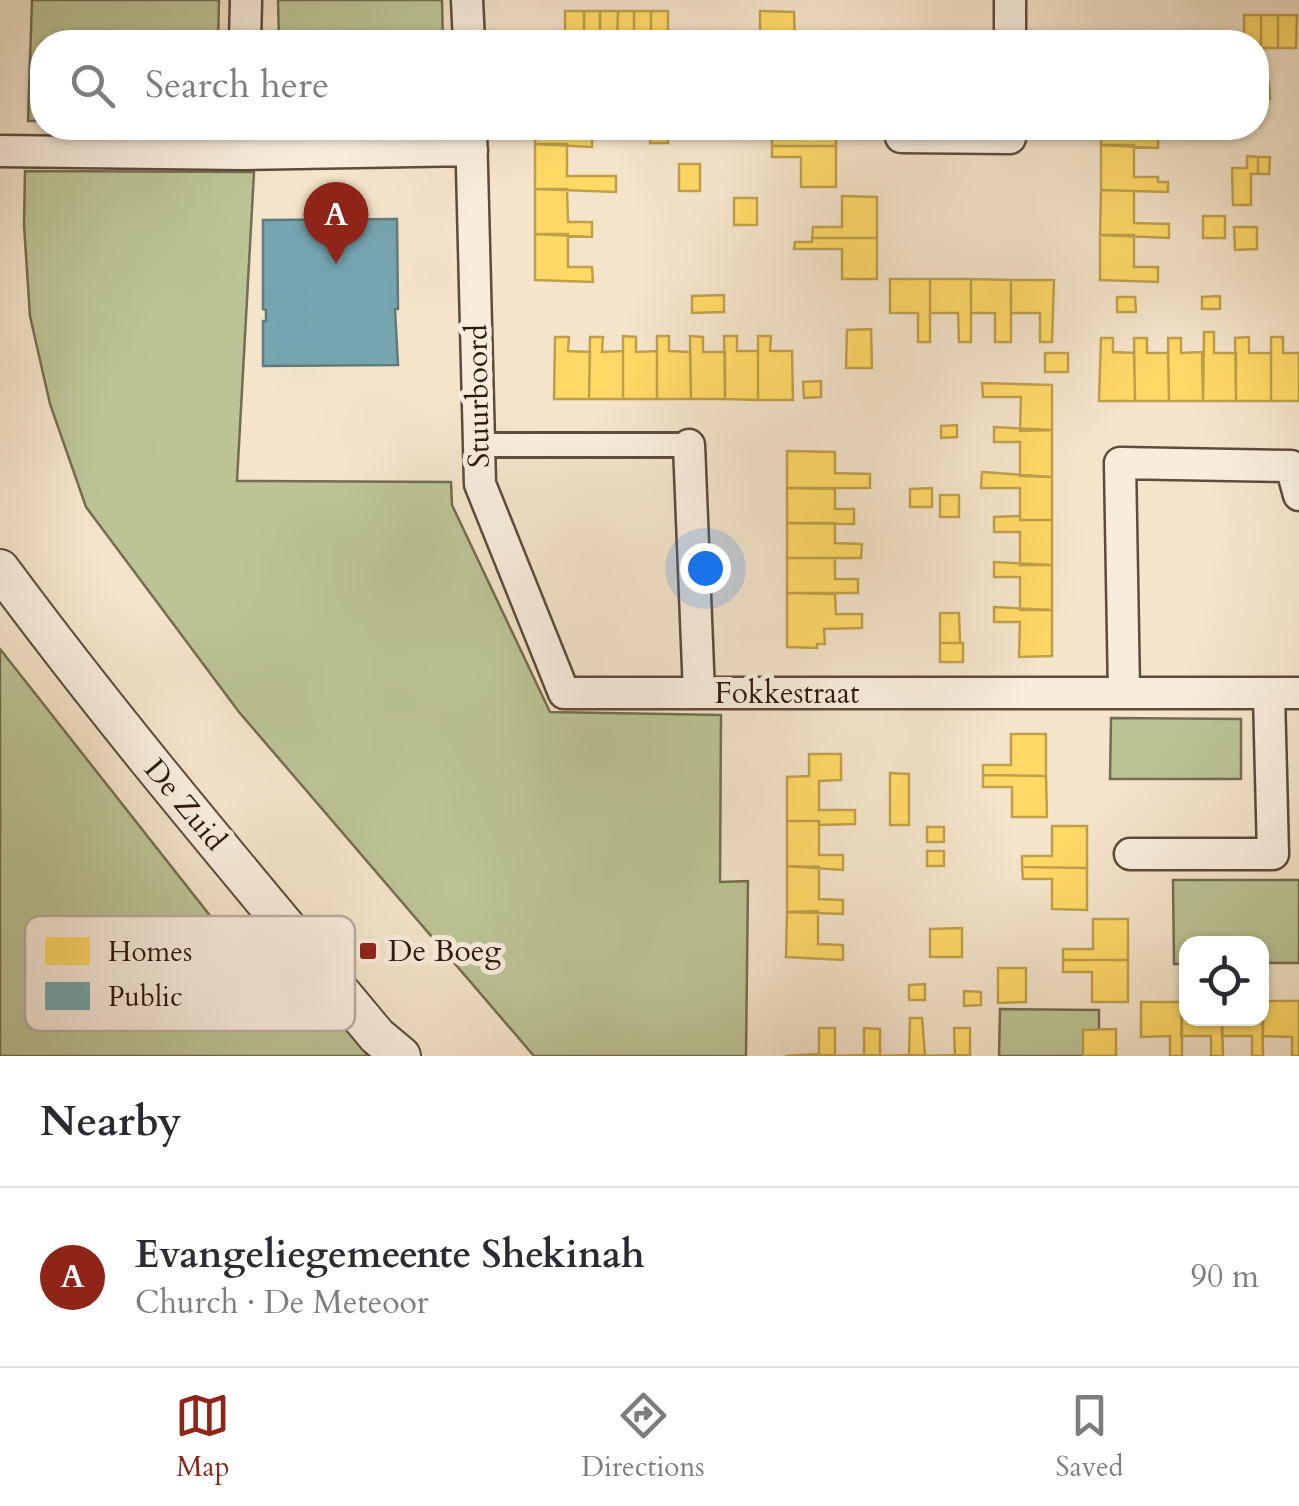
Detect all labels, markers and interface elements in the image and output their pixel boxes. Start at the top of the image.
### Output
search box [30,30,1269,140]
icon: search [65,58,120,113]
text: Search here [145,59,329,111]
pin: A [304,182,368,264]
street label: Stuurboord [456,324,500,468]
your location [680,543,731,594]
street label: Fokkestraat [715,673,860,714]
street label: De Zuid [134,750,236,860]
legend [25,916,355,1031]
place label: De Boeg [388,931,501,972]
text: Homes [108,933,192,971]
map controls [1179,936,1269,1026]
button: locate [1179,936,1269,1026]
marker: De Boeg [357,940,379,962]
text: Public [108,978,183,1016]
text: Nearby [40,1093,182,1150]
text: Evangeliegemeente Shekinah [135,1229,645,1281]
text: A [60,1255,85,1299]
text: 90 m [1191,1255,1259,1299]
text: Church · De Meteoor [135,1281,428,1325]
tab: Map [175,1388,230,1486]
tab: Directions [581,1388,705,1486]
tab: Saved [1056,1388,1124,1486]

